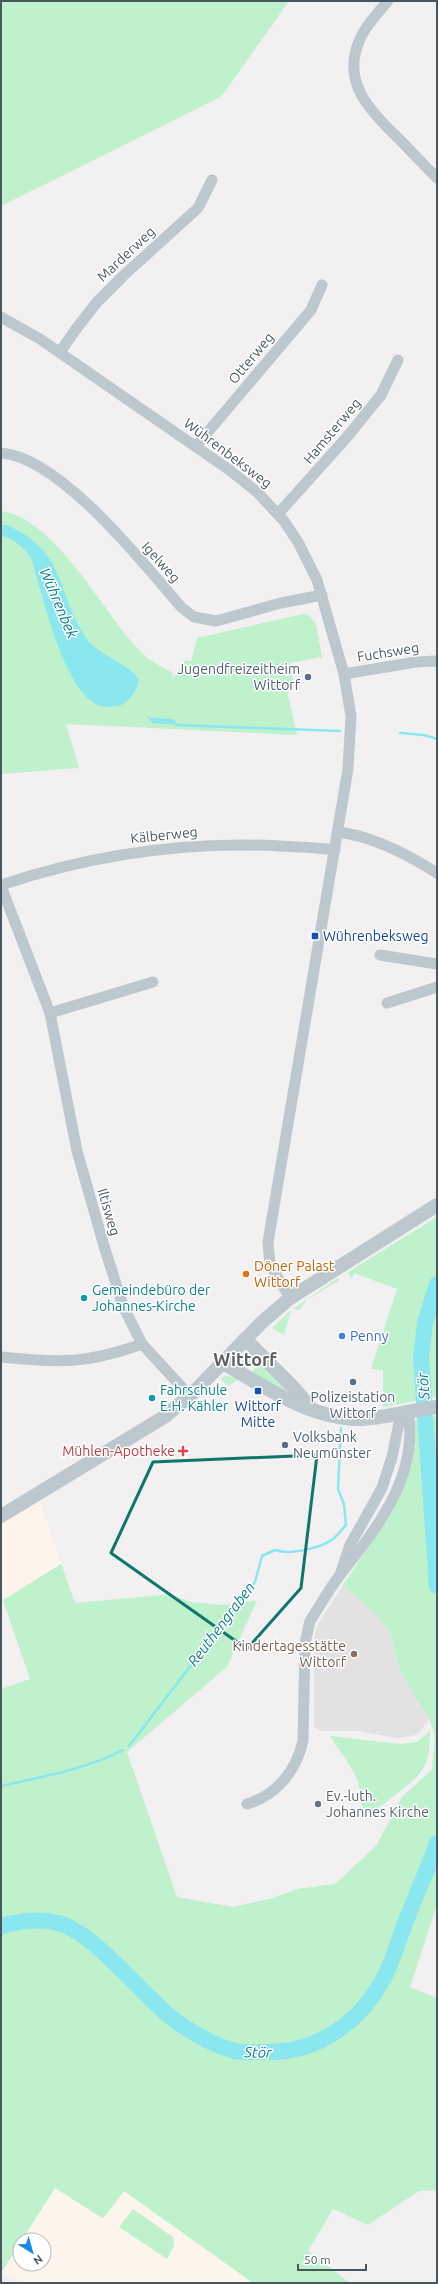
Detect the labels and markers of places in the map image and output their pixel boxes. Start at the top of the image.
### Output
place label: Jugendfreizeitheim Wittorf [177,661,301,693]
marker: Jugendfreizeitheim Wittorf [303,672,313,682]
place label: Wührenbeksweg [323,928,429,944]
marker: Wührenbeksweg [310,931,320,941]
place label: Döner Palast Wittorf [254,1258,335,1290]
marker: Döner Palast Wittorf [241,1269,251,1279]
place label: Gemeindebüro der Johannes-Kirche [92,1282,211,1314]
marker: Gemeindebüro der Johannes-Kirche [79,1293,89,1303]
place label: Penny [350,1328,389,1344]
marker: Penny [337,1331,347,1341]
marker: Polizeistation Wittorf [348,1377,358,1387]
place label: Fahrschule E.H. Kähler [160,1382,229,1414]
marker: Wittorf Mitte [253,1386,263,1396]
place label: Polizeistation Wittorf [311,1389,395,1421]
marker: Fahrschule E.H. Kähler [147,1393,157,1403]
place label: Wittorf Mitte [235,1398,282,1430]
place label: Volksbank Neumünster [293,1429,372,1461]
marker: Volksbank Neumünster [280,1440,290,1450]
place label: Mühlen-Apotheke [62,1443,175,1459]
marker: Mühlen-Apotheke [178,1446,188,1456]
place label: Kindertagesstätte Wittorf [233,1638,347,1670]
marker: Kindertagesstätte Wittorf [349,1649,359,1659]
place label: Ev.-luth. Johannes Kirche [326,1788,429,1820]
marker: Ev.-luth. Johannes Kirche [313,1799,323,1809]

